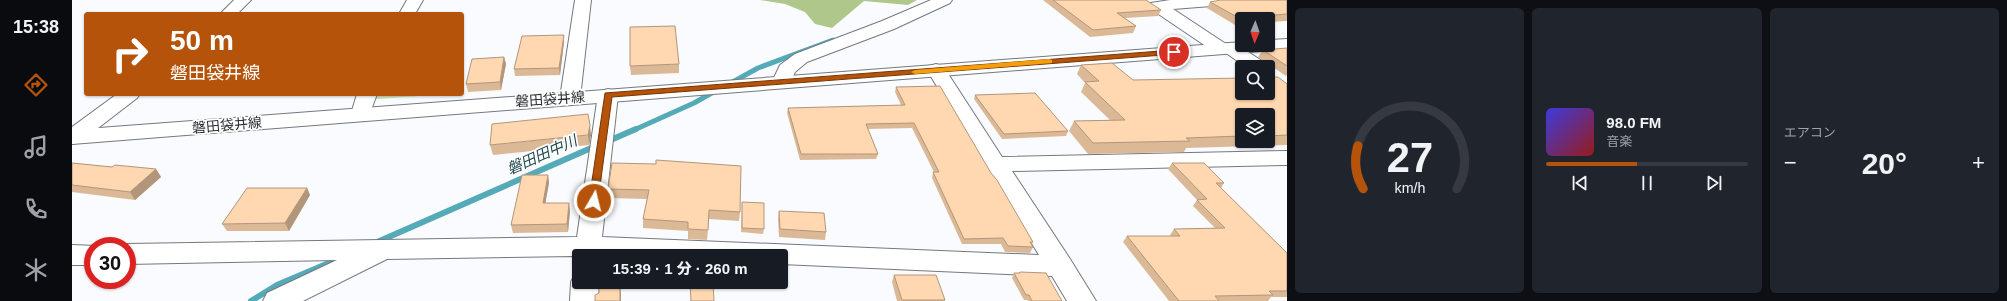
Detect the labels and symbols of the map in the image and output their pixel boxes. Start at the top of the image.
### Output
north arrow [1235,12,1275,52]
pin [1157,35,1191,69]
street label: 磐田袋井線 [515,89,585,109]
street label: 磐田袋井線 [191,114,263,136]
water label: 磐田田中川 [504,131,581,178]
position arrow [573,180,615,222]
speed limit sign: 30 [84,237,136,289]

